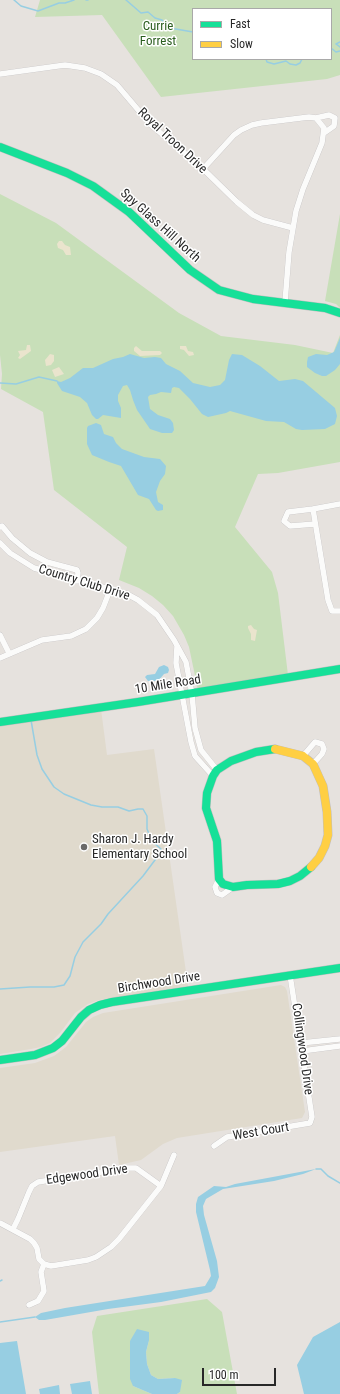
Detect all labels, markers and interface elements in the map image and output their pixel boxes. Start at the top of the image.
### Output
legend [192,8,332,60]
text: Fast [230,17,250,31]
park label: Currie Forrest [140,19,176,50]
text: Slow [230,37,253,51]
street label: Royal Troon Drive [134,105,210,177]
street label: Spy Glass Hill North [117,186,203,266]
street label: Country Club Drive [36,562,132,604]
street label: 10 Mile Road [134,672,202,698]
place label: Sharon J. Hardy Elementary School [92,832,187,863]
marker: Sharon J. Hardy Elementary School [79,842,89,852]
street label: Birchwood Drive [117,969,201,997]
street label: Collingwood Drive [288,1002,316,1096]
street label: West Court [232,1120,290,1144]
street label: Edgewood Drive [45,1162,129,1188]
scale bar [204,1360,278,1386]
text: 100 m [209,1368,239,1382]

